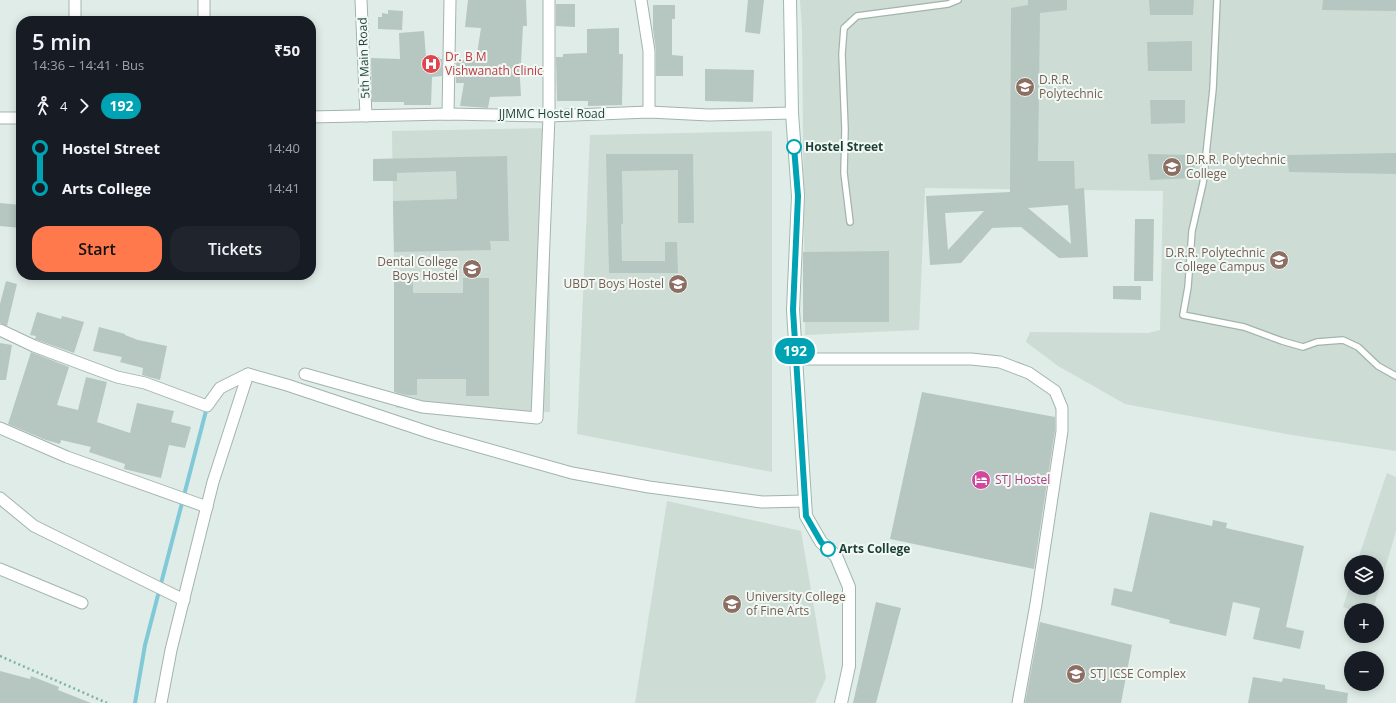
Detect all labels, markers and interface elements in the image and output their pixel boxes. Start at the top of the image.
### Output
street label: 5th Main Road [354,17,373,99]
text: 5 min [32,26,91,56]
text: ₹50 [274,40,300,60]
place label: Dr. B M Vishwanath Clinic [445,48,543,79]
hospital icon: Dr. B M Vishwanath Clinic [420,53,442,75]
text: 14:36 – 14:41 · Bus [32,56,144,74]
place label: D.R.R. Polytechnic [1039,71,1103,102]
school or university icon: D.R.R. Polytechnic [1014,76,1036,98]
icon: walk [32,95,54,117]
icon: forward [73,95,95,117]
text: 192 [109,96,133,115]
text: 4 [60,97,67,115]
street label: JJMMC Hostel Road [498,105,605,122]
text: Hostel Street [62,138,160,158]
place label: Hostel Street [805,138,883,155]
text: 14:40 [267,139,300,157]
marker: Hostel Street [786,139,802,155]
place label: D.R.R. Polytechnic College [1186,151,1286,182]
school or university icon: D.R.R. Polytechnic College [1161,156,1183,178]
text: Arts College [62,178,151,198]
text: 14:41 [267,179,300,197]
button: Start [32,226,162,272]
button: Tickets [170,226,300,272]
place label: D.R.R. Polytechnic College Campus [1165,244,1265,275]
school or university icon: D.R.R. Polytechnic College Campus [1268,249,1290,271]
place label: Dental College Boys Hostel [377,253,458,284]
school or university icon: Dental College Boys Hostel [461,258,483,280]
school or university icon: UBDT Boys Hostel [667,273,689,295]
place label: UBDT Boys Hostel [563,275,664,292]
line badge: 192 [772,338,818,364]
text: 192 [783,341,807,360]
hotel icon: STJ Hostel [970,469,992,491]
place label: STJ Hostel [995,471,1050,488]
place label: Arts College [839,540,910,557]
marker: Arts College [820,541,836,557]
map controls [1344,555,1384,691]
button: layers [1344,555,1384,595]
place label: University College of Fine Arts [746,588,846,619]
school or university icon: University College of Fine Arts [721,593,743,615]
button: + [1344,603,1384,643]
button: − [1344,651,1384,691]
school or university icon: STJ ICSE Complex [1065,663,1087,685]
place label: STJ ICSE Complex [1090,665,1187,682]

